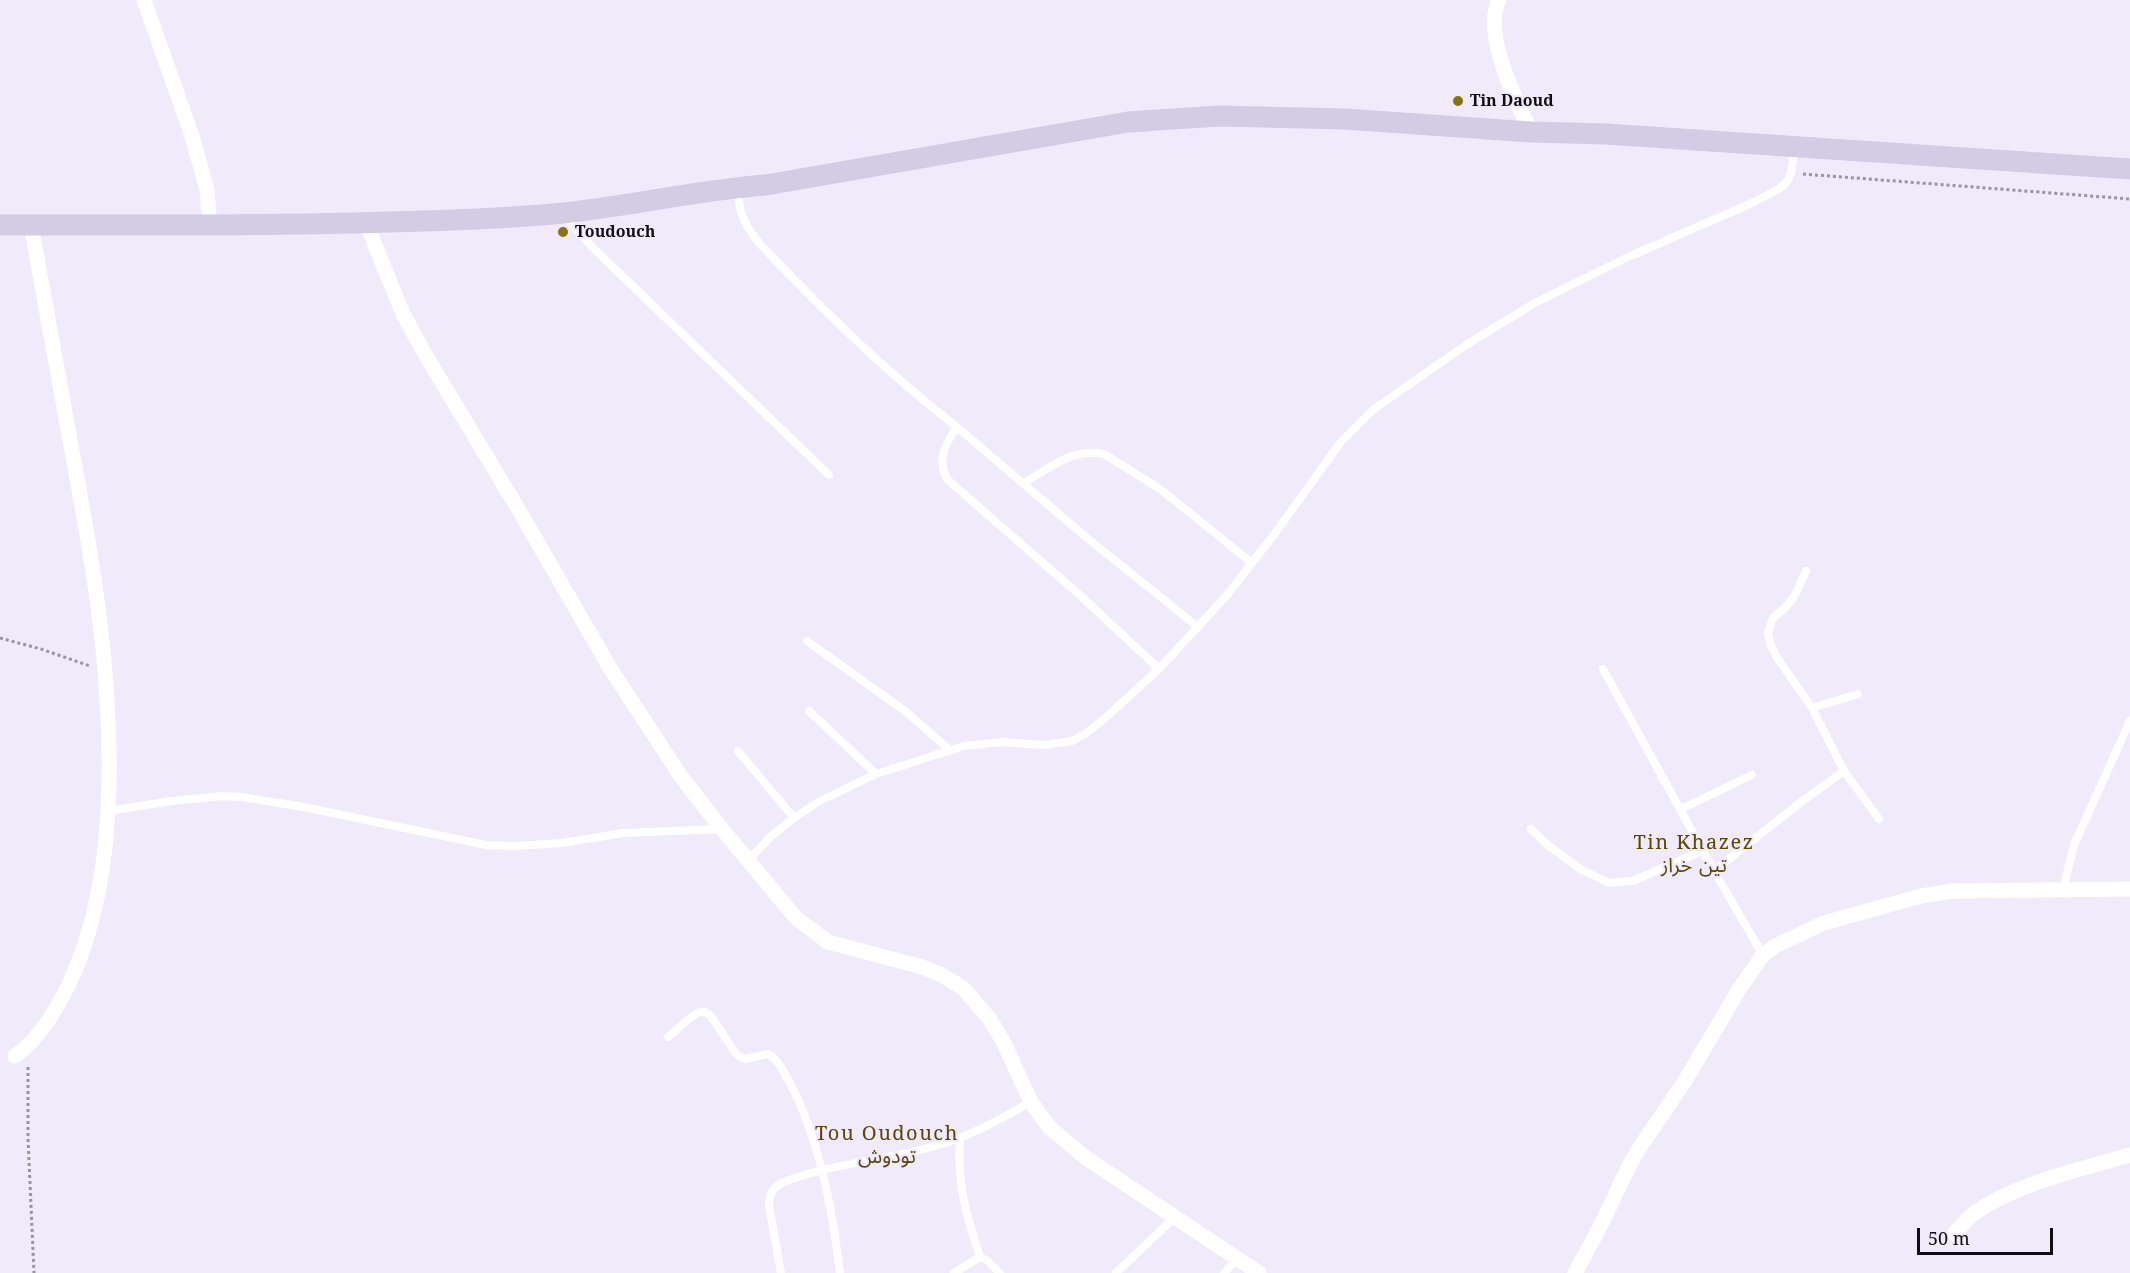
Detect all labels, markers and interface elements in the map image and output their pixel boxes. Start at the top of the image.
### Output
place label: Tin Daoud [1470,91,1554,111]
marker: Tin Daoud [1451,94,1465,108]
place label: Toudouch [575,222,655,242]
marker: Toudouch [556,225,570,239]
district label: Tin Khazez تين خراز [1634,831,1754,878]
district label: Tou Oudouch تودوش [815,1122,959,1169]
scale bar [1920,1216,2056,1254]
text: 50 m [1928,1226,1970,1250]

